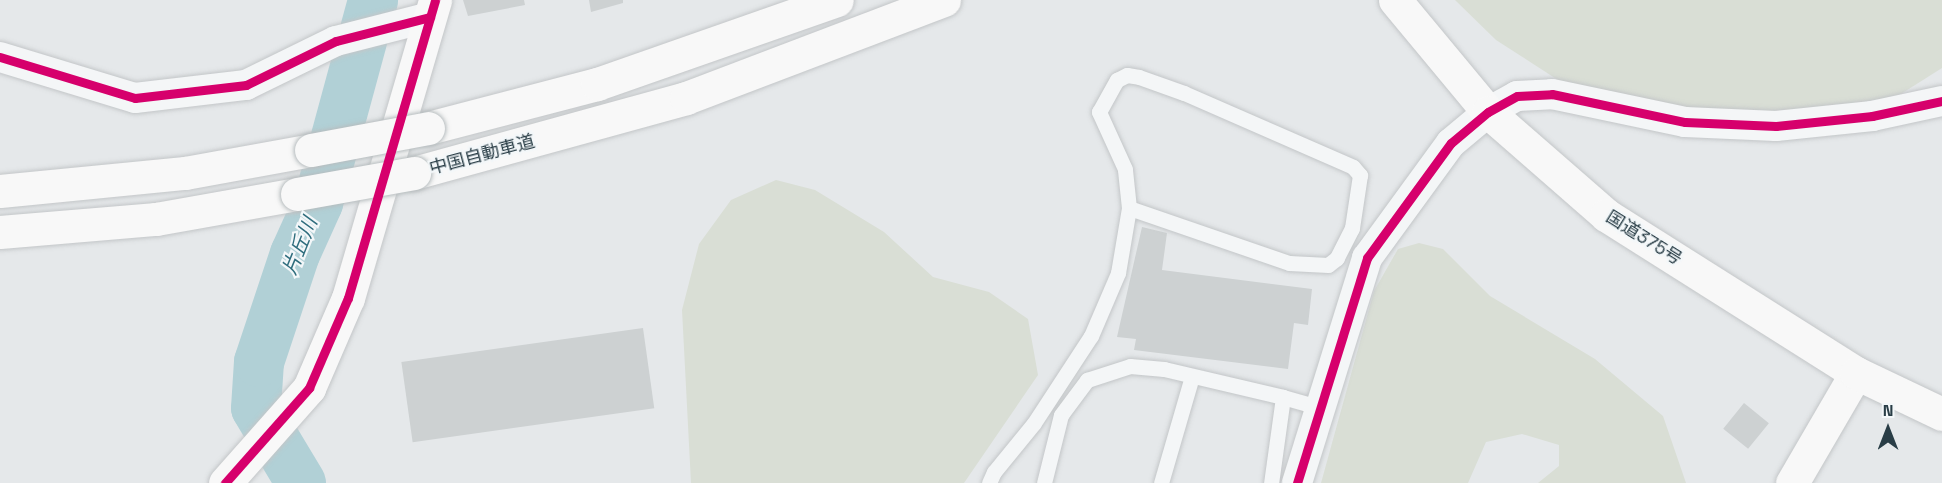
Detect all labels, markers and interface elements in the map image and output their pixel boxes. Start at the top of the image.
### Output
street label: 中国自動車道 [427,131,537,179]
street label: 国道375号 [1602,206,1686,270]
water label: 片丘川 [278,214,322,278]
north arrow [1858,399,1918,459]
text: N [1883,400,1893,421]

